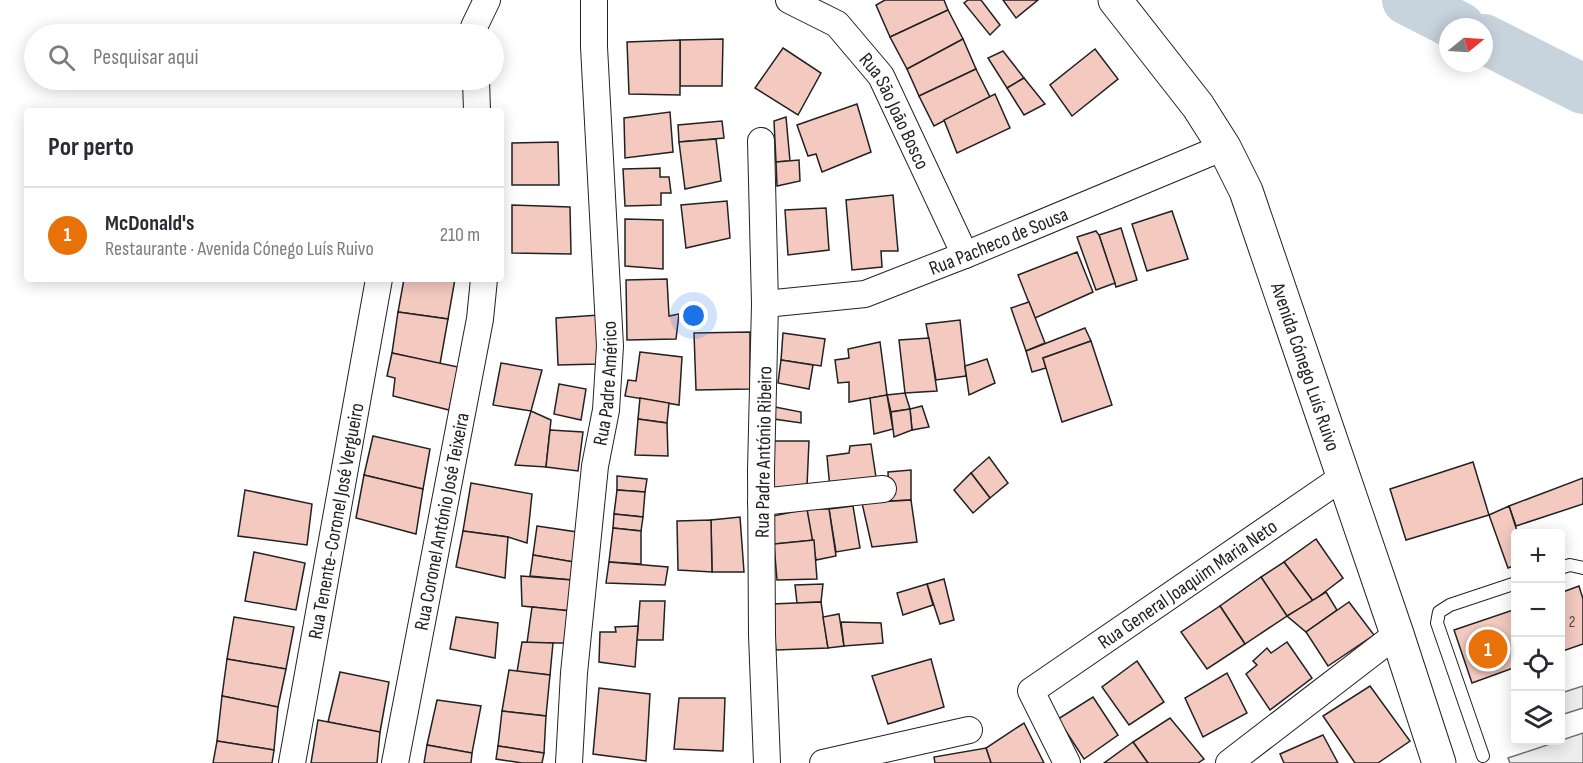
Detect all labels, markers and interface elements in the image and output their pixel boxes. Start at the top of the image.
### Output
north arrow [1439,18,1493,72]
search box [24,24,504,90]
icon: search [45,41,78,74]
text: Pesquisar aqui [93,44,198,71]
street label: Rua São João Bosco [854,48,934,173]
text: Por perto [48,132,134,163]
street label: Rua Pacheco de Sousa [926,202,1072,281]
text: McDonald's [105,210,194,237]
text: 1 [64,223,71,247]
text: 210 m [440,223,480,247]
text: Restaurante · Avenida Cónego Luís Ruivo [105,237,374,261]
street label: Avenida Cónego Luís Ruivo [1265,279,1345,454]
your location [679,301,708,330]
street label: Rua Padre Américo [588,320,623,448]
street label: Rua Padre António Ribeiro [751,366,777,538]
street label: Rua Tenente-Coronel José Vergueiro [304,401,370,641]
street label: Rua Coronel António José Teixeira [410,411,475,632]
street label: Rua General Joaquim Maria Neto [1094,515,1282,655]
map controls [1511,529,1565,745]
button: + [1511,529,1565,583]
button: − [1511,583,1565,637]
house number: 2 [1569,613,1575,632]
pin: 1 [1468,626,1508,672]
button: locate [1511,637,1565,691]
button: layers [1511,691,1565,745]

